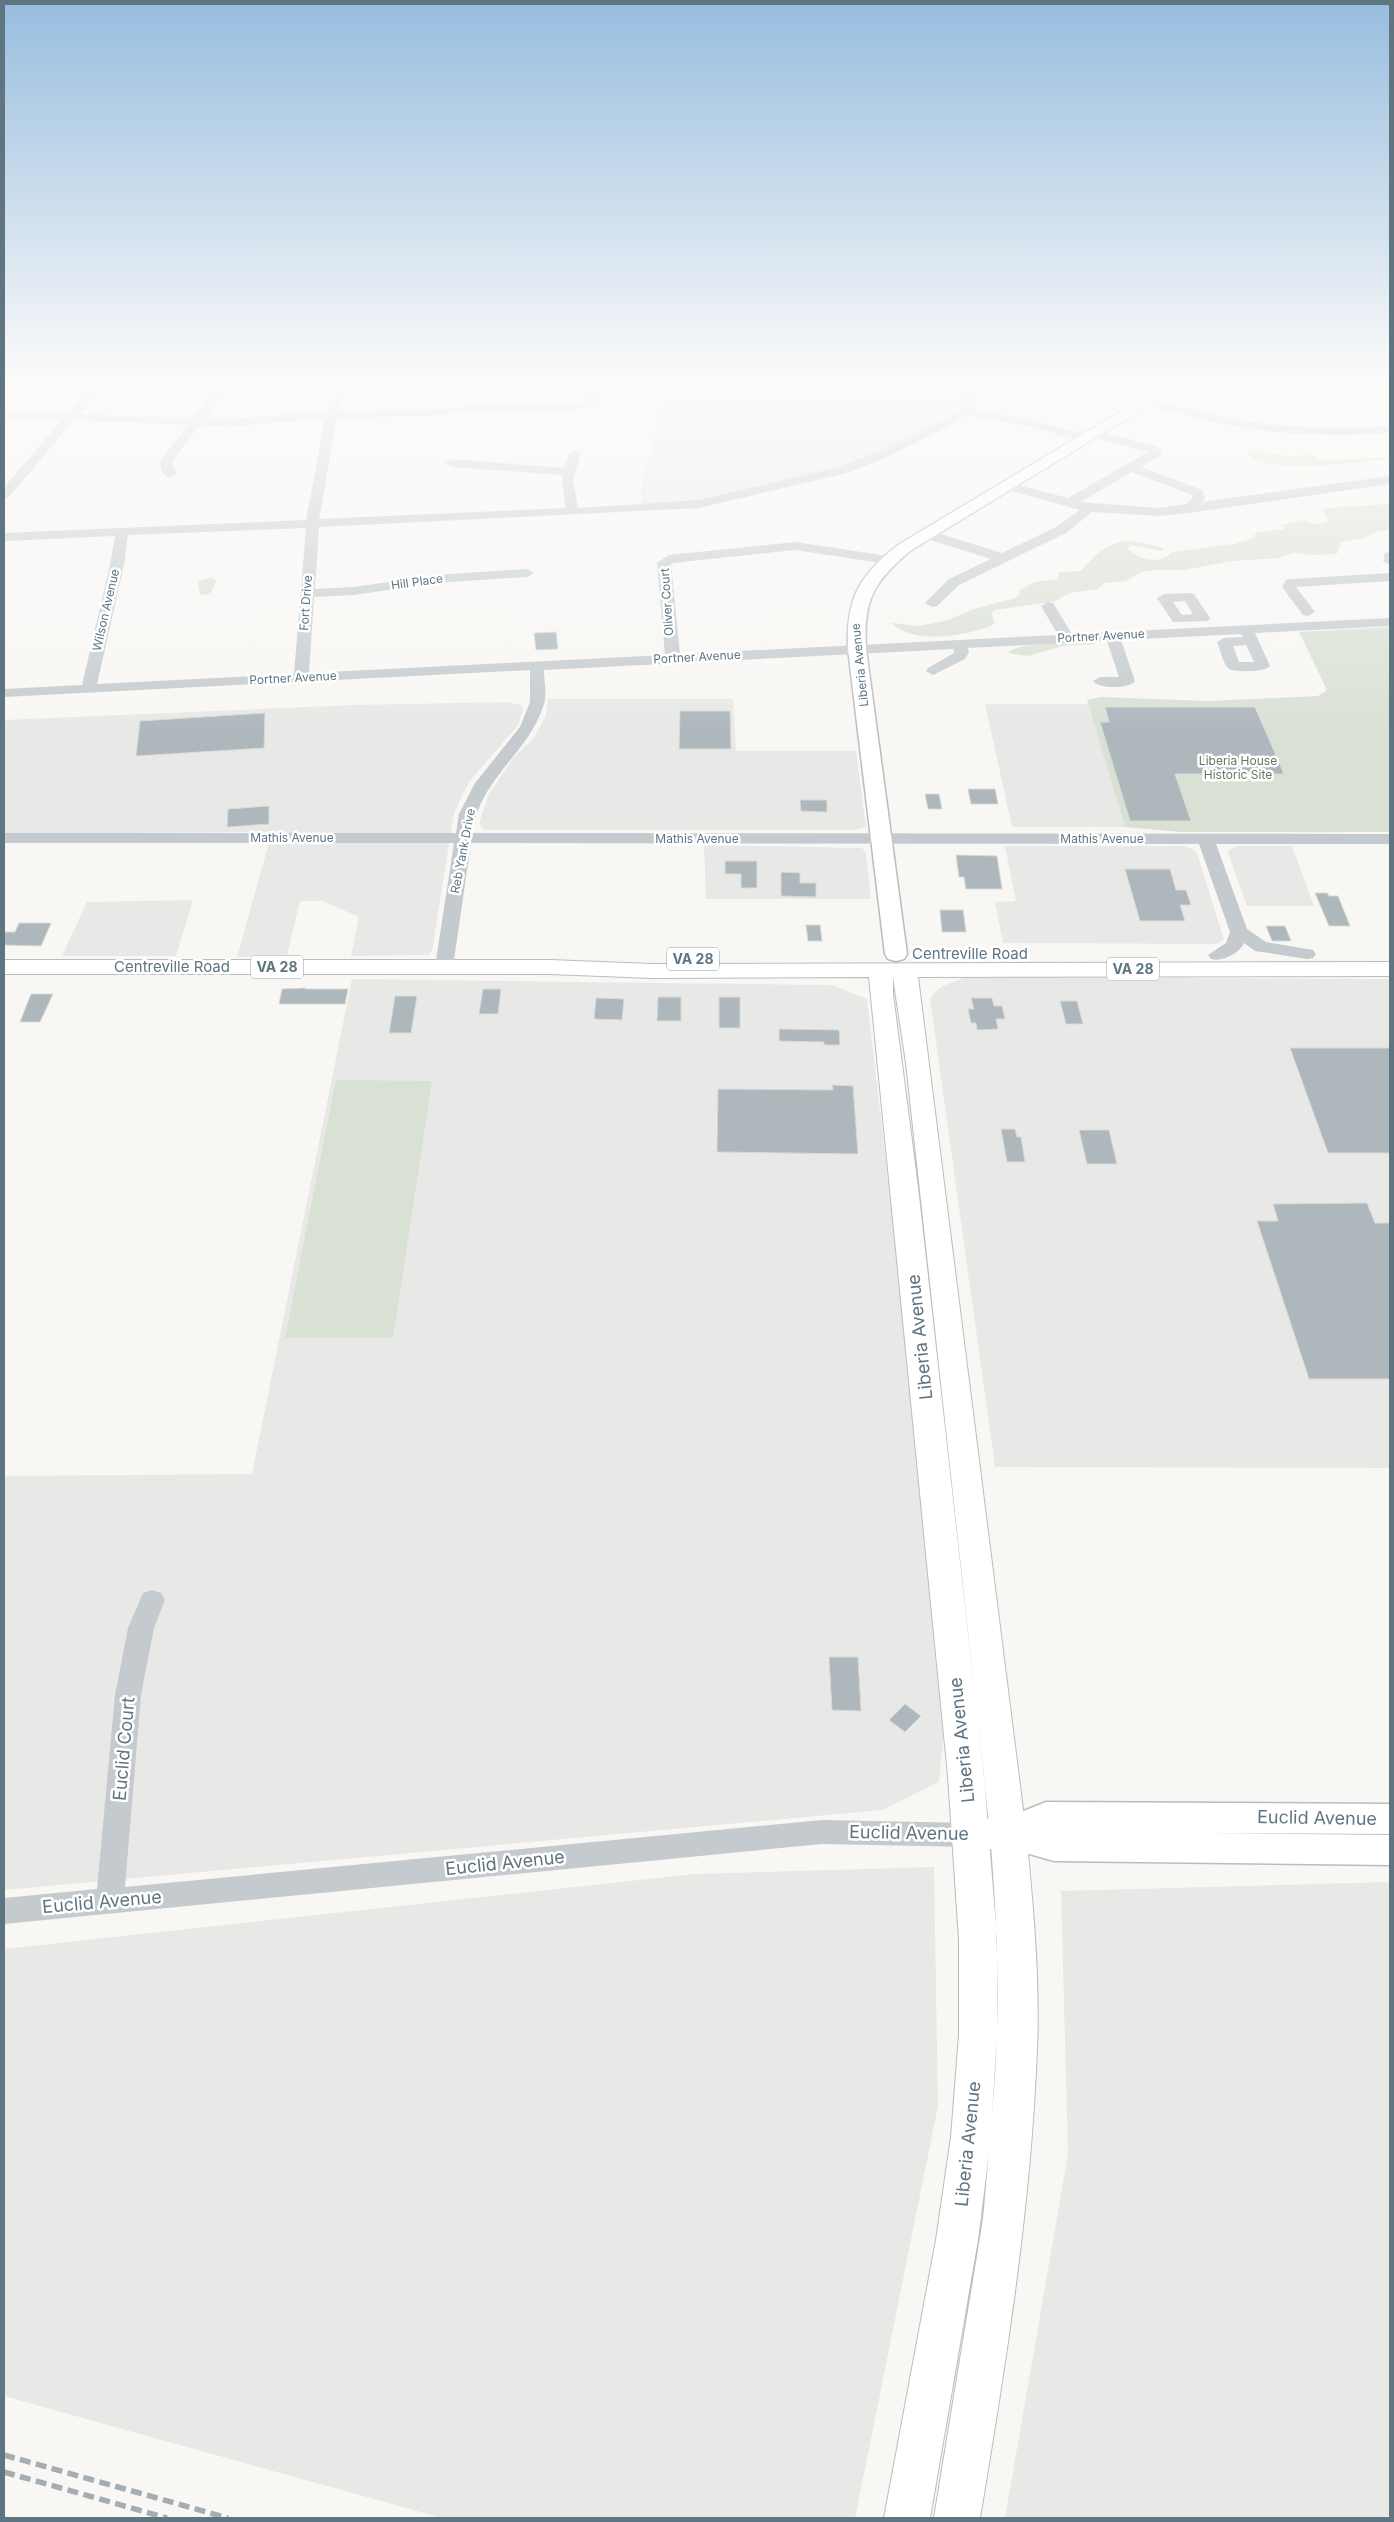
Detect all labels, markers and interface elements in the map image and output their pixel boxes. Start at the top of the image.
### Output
street label: Wilson Avenue [89,567,122,652]
street label: Oliver Court [657,567,676,637]
street label: Hill Place [390,570,444,593]
street label: Fort Drive [296,575,315,631]
street label: Liberia Avenue [848,623,871,708]
street label: Portner Avenue [1057,626,1145,645]
street label: Portner Avenue [653,647,741,666]
street label: Portner Avenue [249,668,337,687]
park label: Liberia House Historic Site [1199,753,1277,782]
street label: Reb Yank Drive [447,807,478,895]
street label: Mathis Avenue [250,830,334,845]
street label: Mathis Avenue [655,831,739,846]
street label: Mathis Avenue [1060,831,1144,846]
street label: Centreville Road [912,944,1028,963]
road number: VA 28 [667,948,719,971]
road number: VA 28 [251,956,303,979]
street label: Centreville Road [114,957,230,976]
road number: VA 28 [1107,958,1159,981]
street label: Liberia Avenue [902,1273,937,1401]
street label: Liberia Avenue [944,1676,979,1804]
street label: Euclid Court [109,1696,139,1802]
street label: Euclid Avenue [1257,1806,1377,1829]
street label: Euclid Avenue [849,1821,969,1844]
street label: Euclid Avenue [444,1846,566,1879]
street label: Euclid Avenue [41,1886,163,1917]
street label: Liberia Avenue [950,2080,985,2208]

